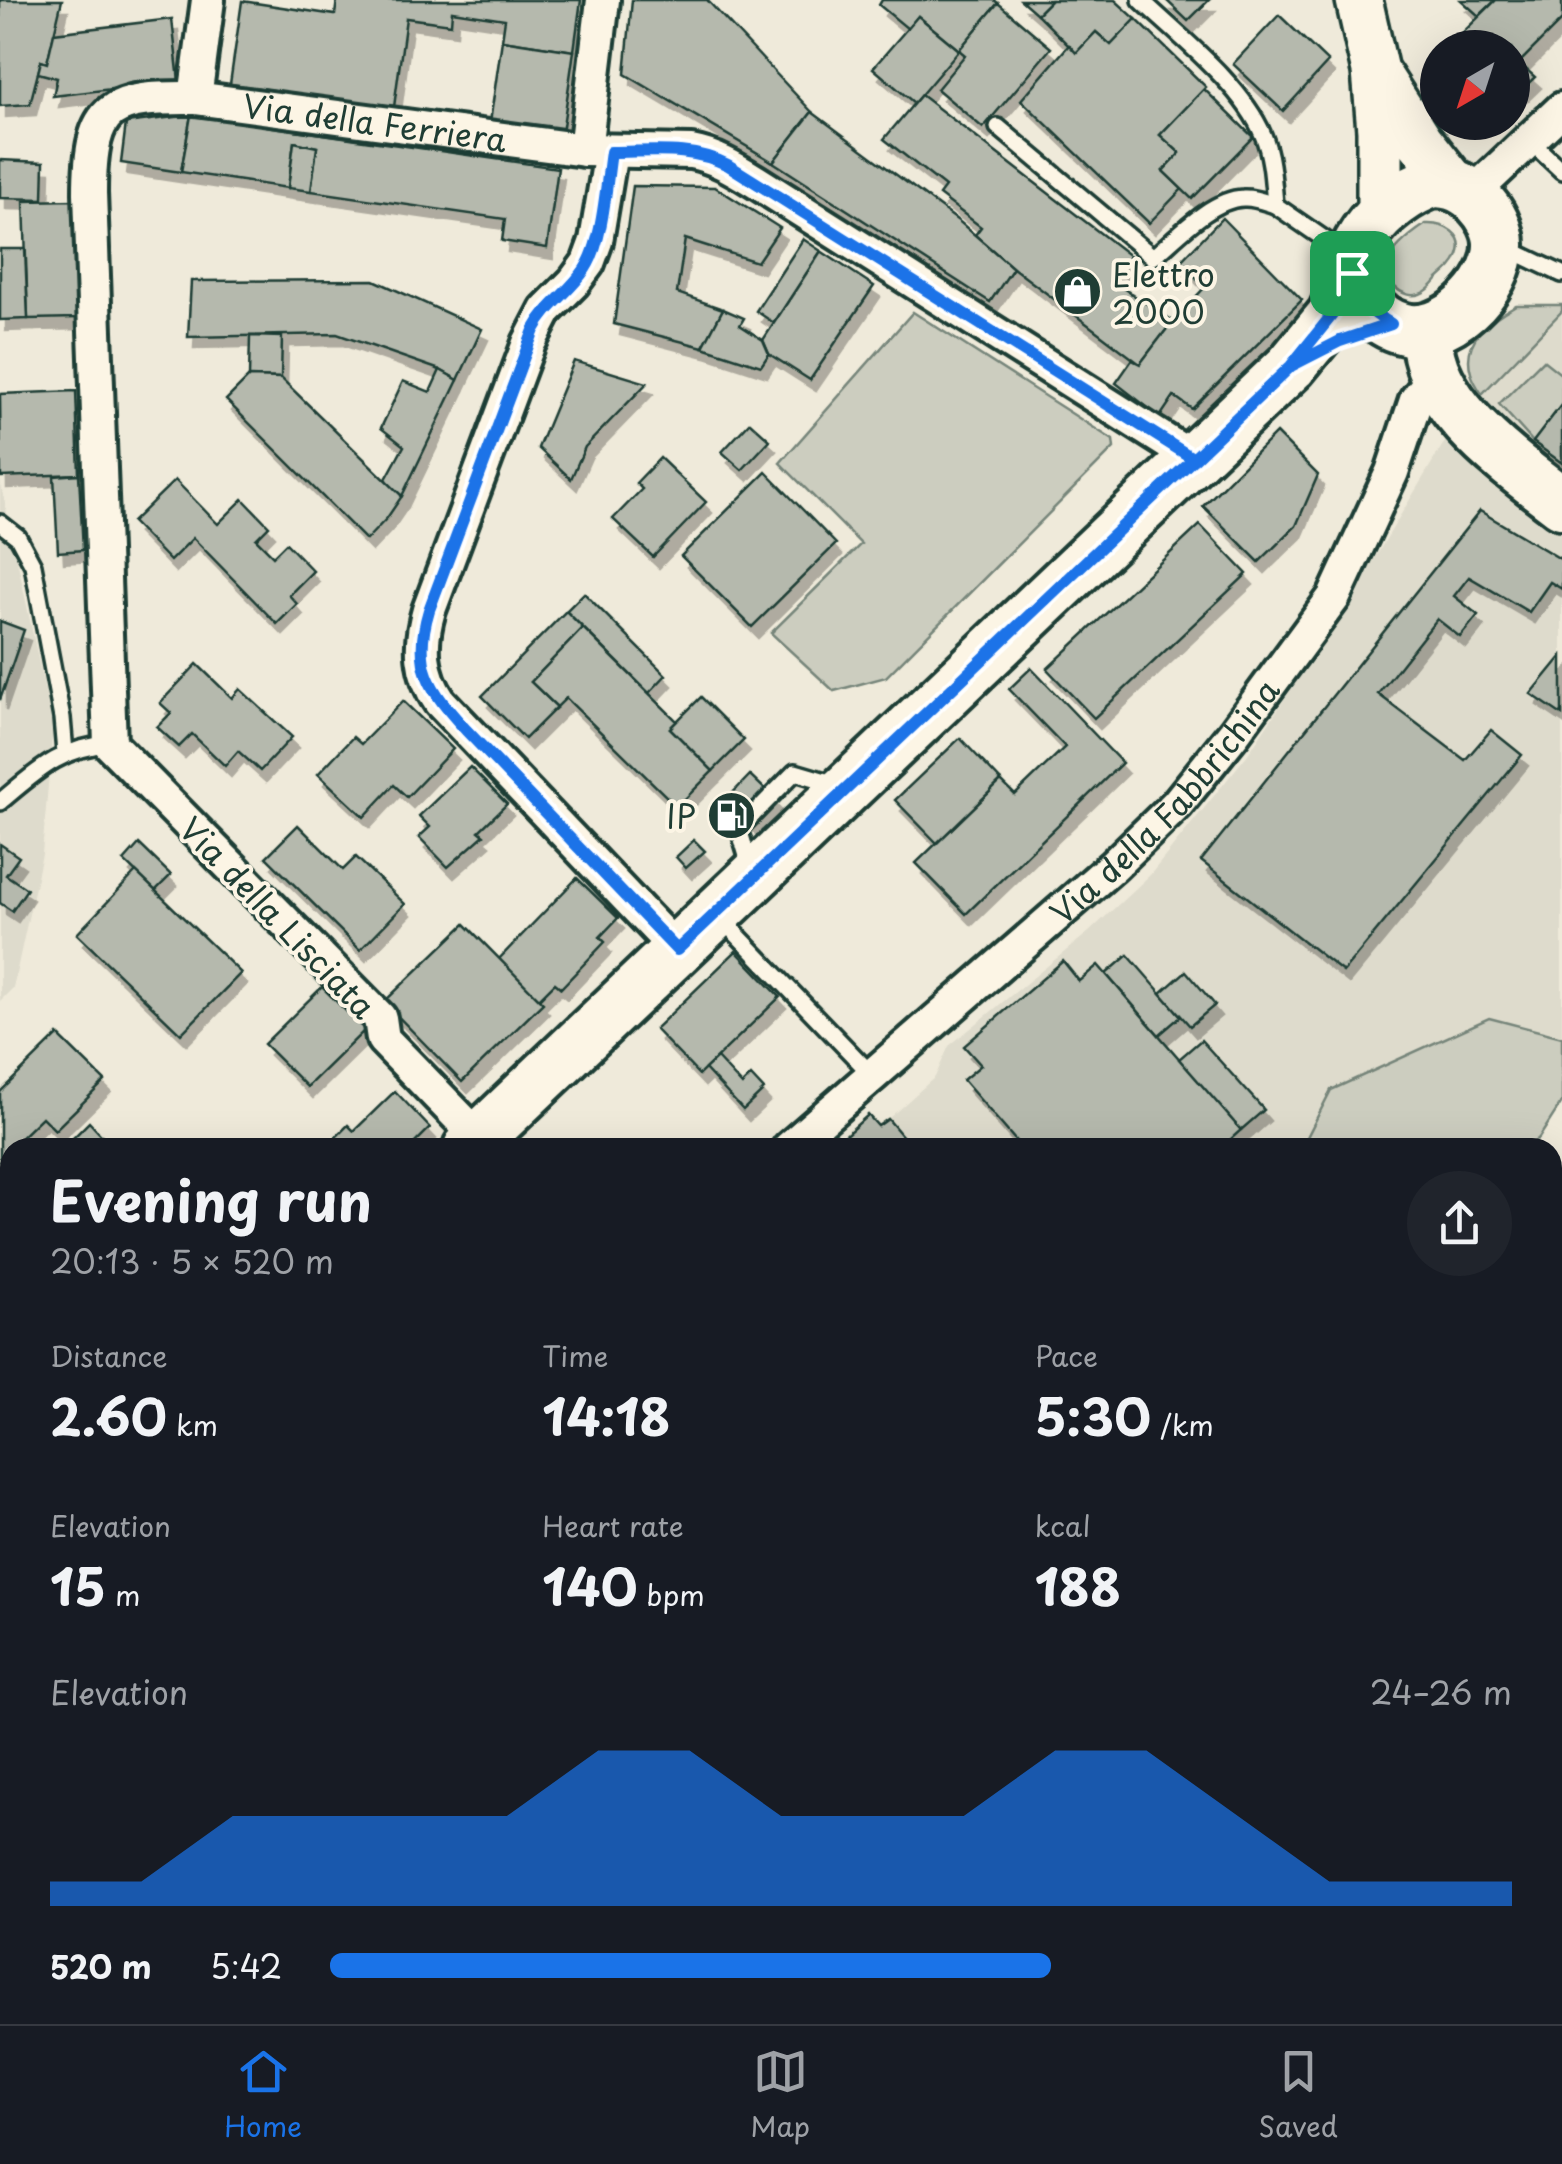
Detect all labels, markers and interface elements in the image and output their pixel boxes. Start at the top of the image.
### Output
north arrow [1420,30,1530,140]
map controls [1420,30,1530,140]
street label: Via della Ferriera [240,81,510,163]
pin [1310,231,1395,316]
icon: arrive [1325,246,1380,301]
place label: Elettro 2000 [1112,250,1215,335]
shop icon: Elettro 2000 [1051,266,1103,318]
street label: Via della Fabbrichina [1039,668,1290,935]
fuel station icon: IP [705,790,757,842]
place label: IP [666,792,696,840]
street label: Via della Lisciata [169,805,387,1029]
text: Evening run [50,1158,372,1241]
button: share [1407,1171,1512,1276]
text: 20:13 · 5 × 520 m [50,1237,334,1285]
text: Distance [50,1334,168,1377]
text: Time [542,1334,609,1377]
text: Pace [1035,1334,1098,1377]
text: 2.60 [50,1377,167,1453]
text: 14:18 [542,1377,670,1453]
text: 5:30 [1035,1377,1151,1453]
text: km [167,1403,218,1446]
text: /km [1151,1403,1214,1446]
text: Elevation [50,1504,171,1547]
text: Heart rate [542,1504,684,1547]
text: kcal [1035,1504,1091,1547]
text: 15 [50,1547,106,1623]
text: 140 [542,1547,638,1623]
text: 188 [1035,1547,1121,1623]
text: m [106,1573,140,1616]
text: bpm [638,1573,705,1616]
text: Elevation [50,1668,188,1716]
text: 24–26 m [1370,1668,1512,1716]
text: 520 m [50,1942,152,1990]
text: 5:42 [210,1942,282,1990]
tab: Home [224,2044,302,2147]
tab: Map [750,2044,810,2147]
tab: Saved [1258,2044,1338,2147]

